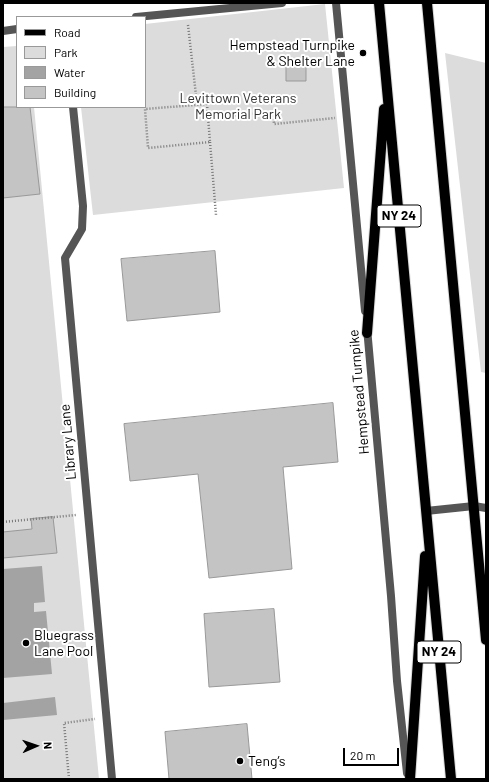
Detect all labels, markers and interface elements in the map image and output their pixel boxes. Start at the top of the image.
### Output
legend [16,16,146,108]
text: Road [54,25,81,39]
place label: Hempstead Turnpike & Shelter Lane [229,37,355,70]
text: Park [54,45,78,59]
marker: Hempstead Turnpike & Shelter Lane [358,48,368,58]
text: Water [54,65,85,79]
text: Building [54,85,96,99]
park label: Levittown Veterans Memorial Park [180,90,296,122]
road number: NY 24 [377,205,421,227]
street label: Hempstead Turnpike [345,329,373,455]
street label: Library Lane [56,403,80,481]
place label: Bluegrass Lane Pool [34,627,94,660]
marker: Bluegrass Lane Pool [21,638,31,648]
road number: NY 24 [417,641,461,663]
north arrow [16,726,56,766]
scale bar [345,740,401,766]
text: N [42,742,55,749]
text: 20 m [350,748,376,762]
place label: Teng’s [248,753,285,769]
marker: Teng’s [235,756,245,766]

